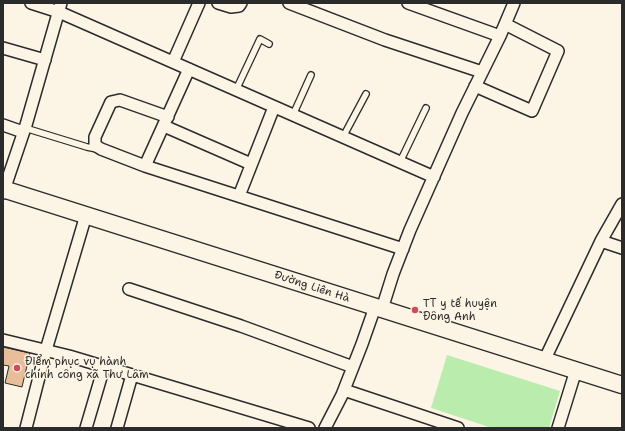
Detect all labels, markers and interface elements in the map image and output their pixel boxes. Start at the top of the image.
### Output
street label: Đường Liên Hà [273,269,351,305]
place label: TT y tế huyện Đông Anh [423,297,497,323]
marker: TT y tế huyện Đông Anh [410,305,420,315]
place label: Điểm phục vụ hành chính công xã Thư Lâm [25,355,149,381]
marker: Điểm phục vụ hành chính công xã Thư Lâm [12,363,22,373]

